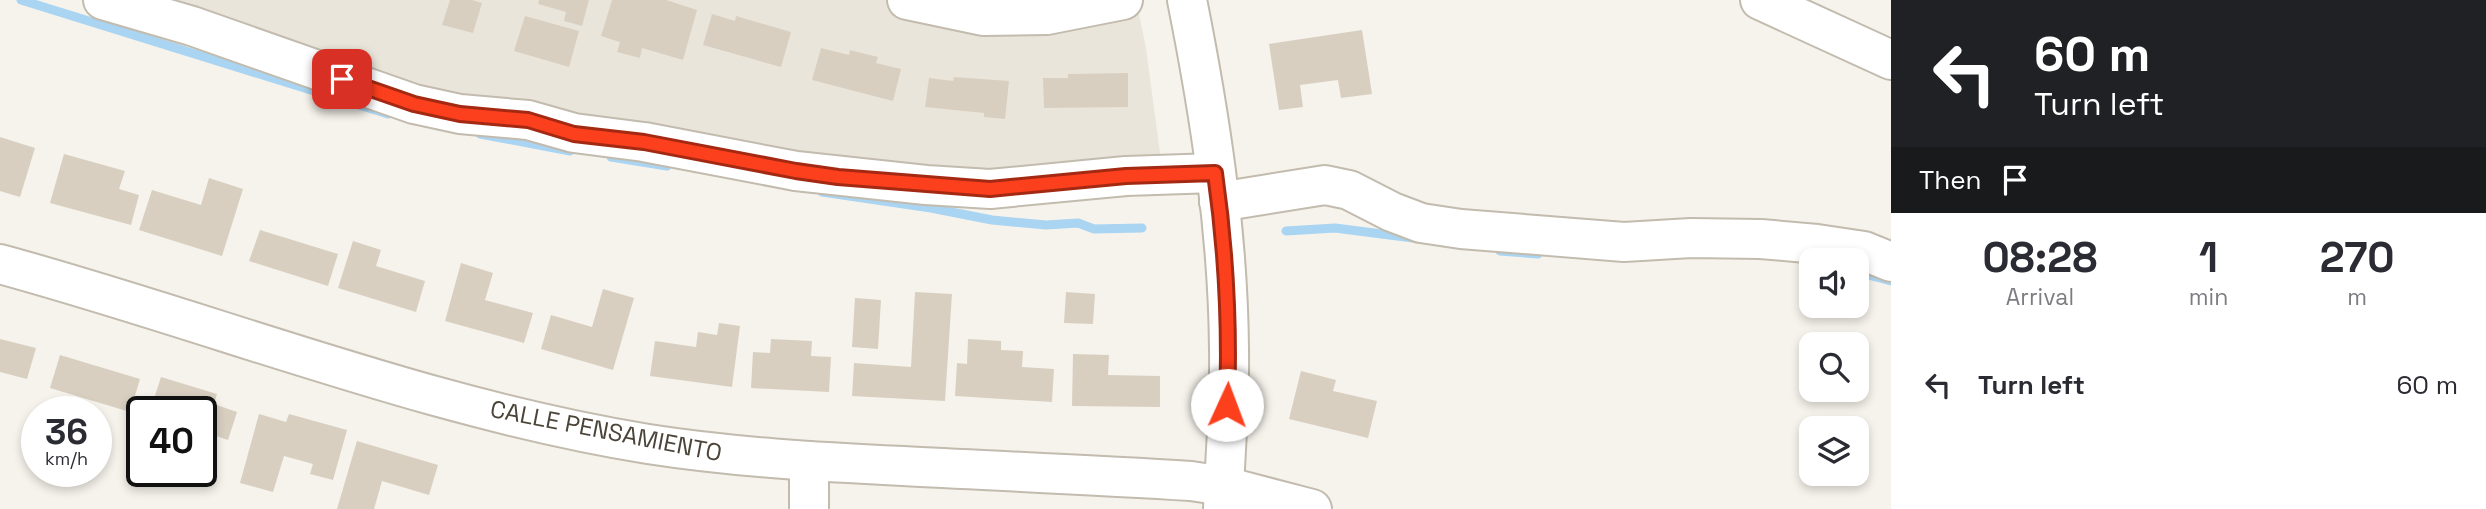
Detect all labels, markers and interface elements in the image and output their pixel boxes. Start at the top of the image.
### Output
text: 60 m [2034,23,2150,85]
icon: left [1919,28,2010,119]
pin [312,49,372,109]
icon: arrive [323,60,361,98]
text: Turn left [2034,84,2164,124]
icon: arrive [1996,161,2034,199]
text: Then [1919,163,1982,197]
text: 08:28 [1982,231,2097,284]
text: 1 [2199,231,2218,284]
text: 270 [2320,231,2395,284]
map controls [1799,248,1869,486]
button: sound [1799,248,1869,318]
text: Arrival [2006,282,2074,312]
text: min [2189,282,2228,312]
text: m [2347,282,2367,312]
button: search [1799,332,1869,402]
icon: left [1919,366,1957,404]
position arrow [1190,368,1264,442]
text: Turn left [1978,368,2085,402]
text: 60 m [2396,368,2458,402]
street label: CALLE PENSAMIENTO [488,393,725,468]
speed limit sign: 40 [126,396,217,487]
text: 36 [45,410,88,454]
button: layers [1799,416,1869,486]
text: km/h [45,447,88,470]

